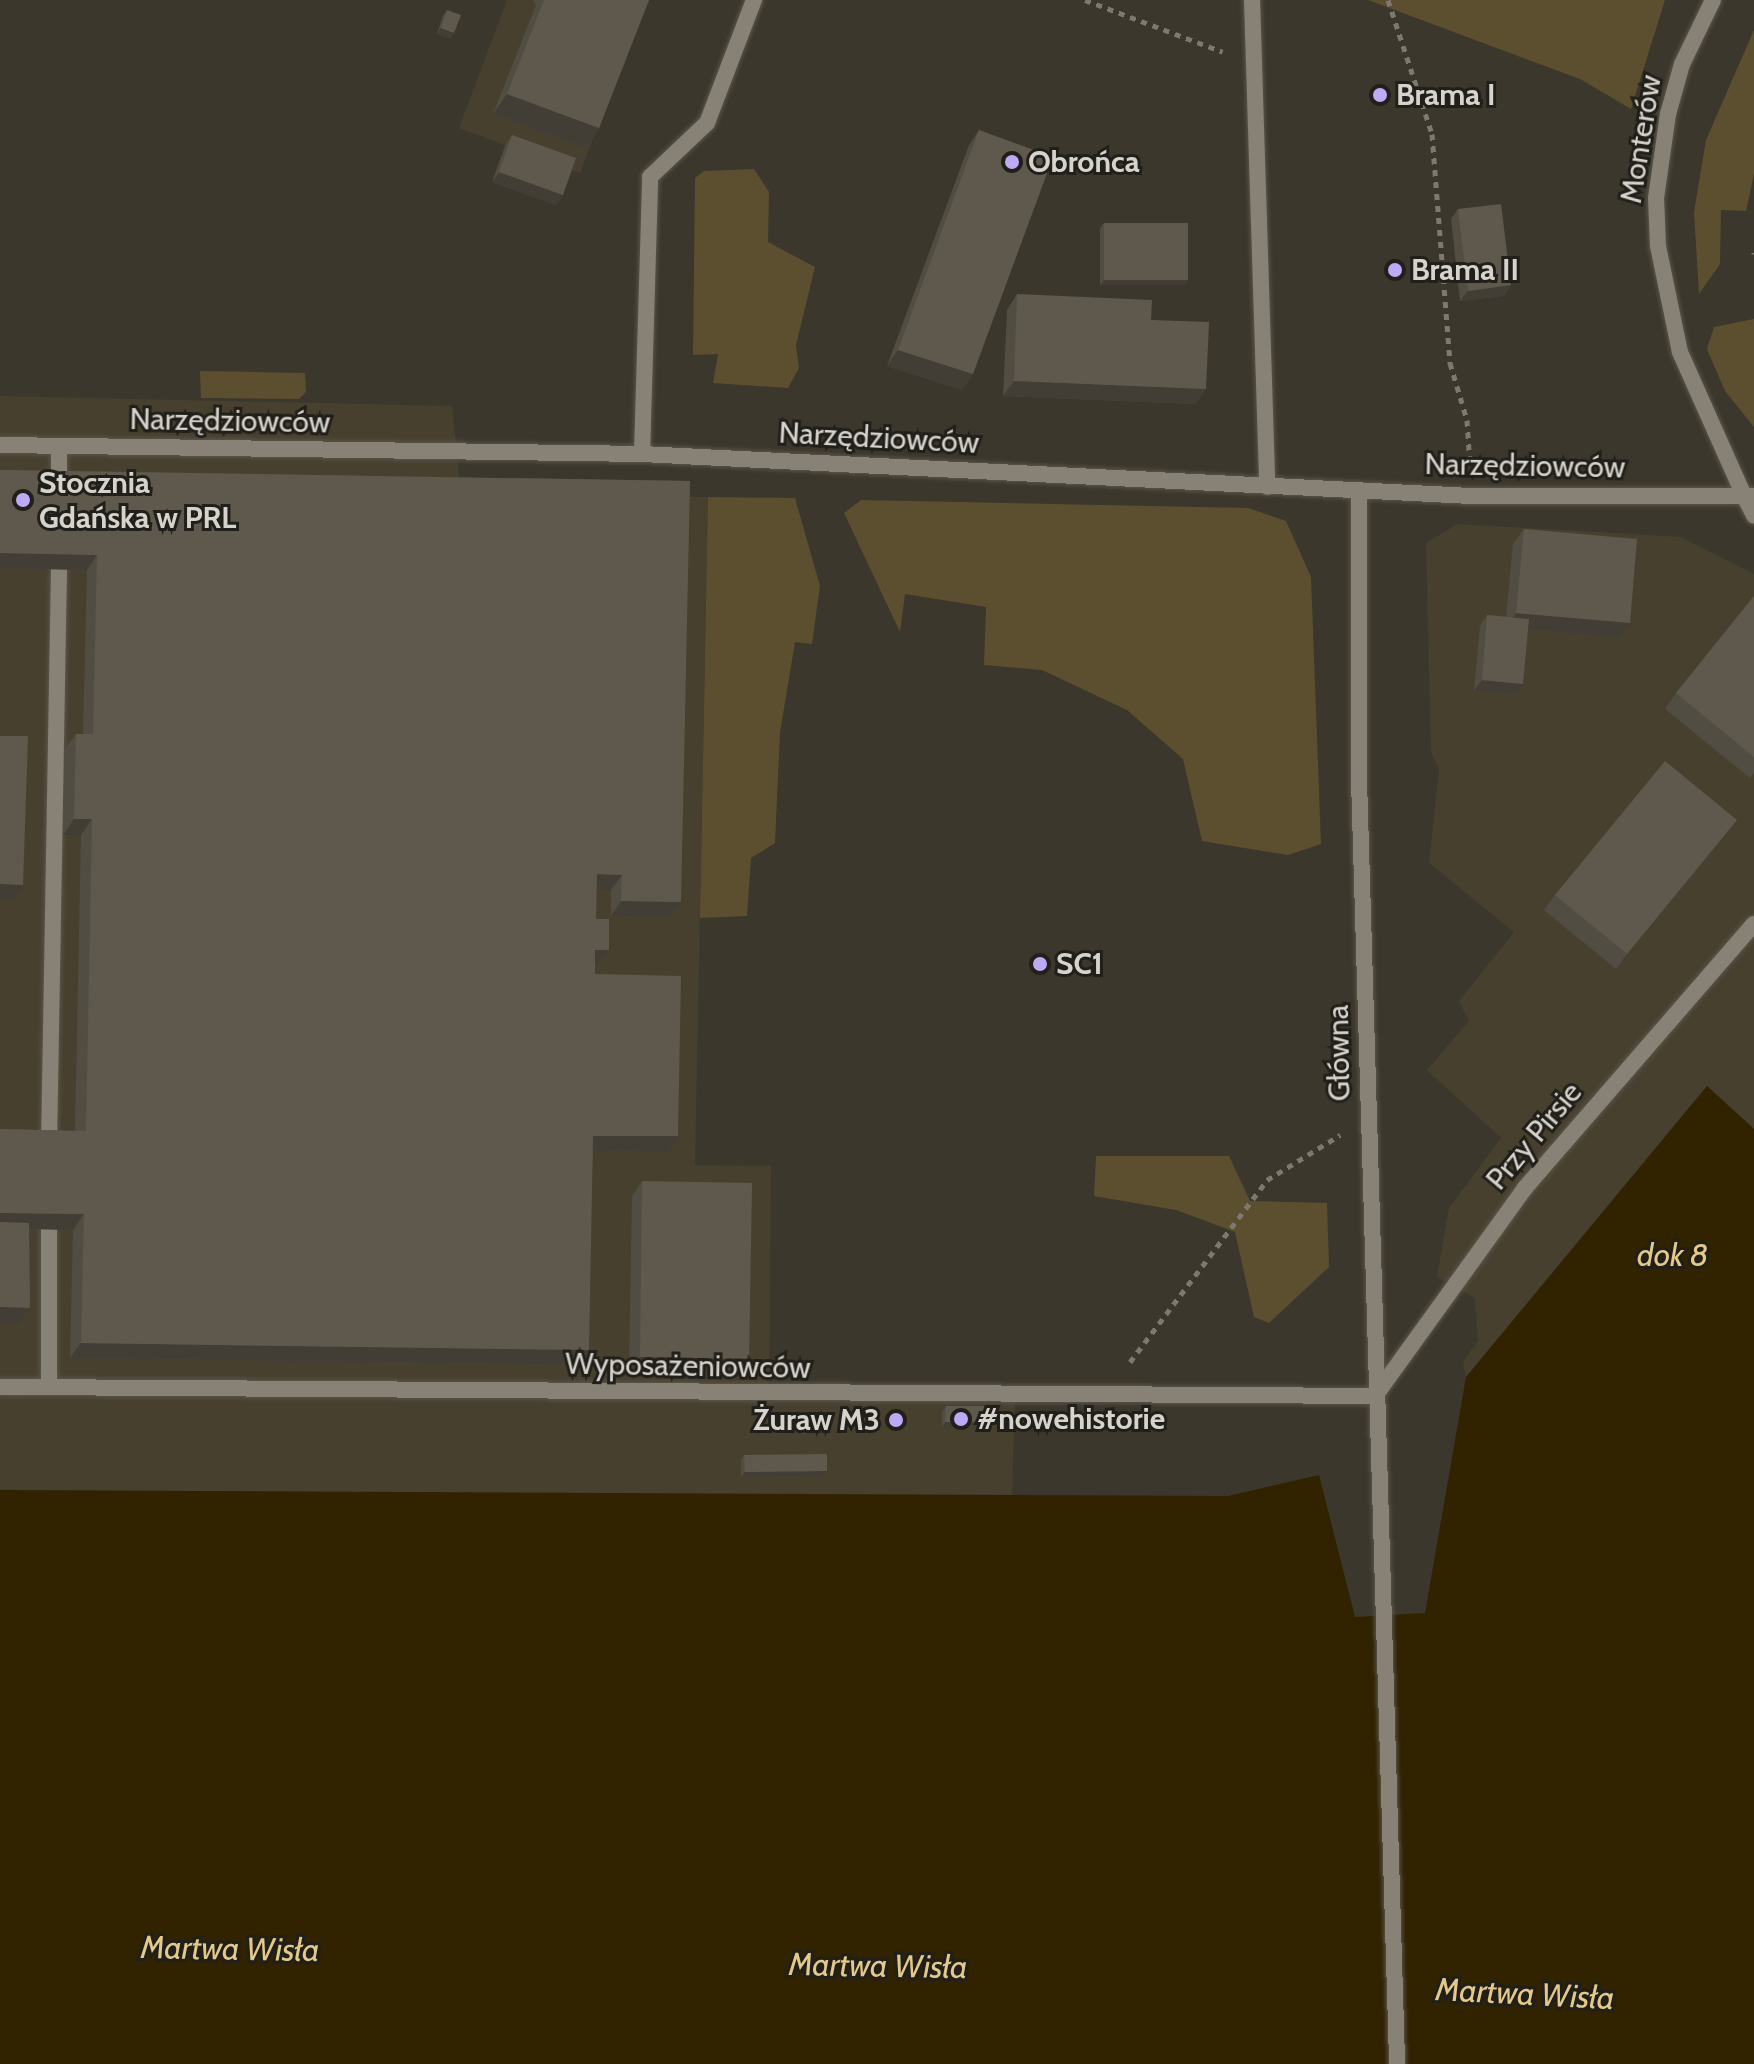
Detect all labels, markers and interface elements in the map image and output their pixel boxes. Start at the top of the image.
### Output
street label: Monterów [1613,72,1669,206]
place label: Brama I [1396,77,1495,113]
marker: Brama I [1371,86,1389,104]
place label: Obrońca [1028,144,1140,180]
marker: Obrońca [1003,153,1021,171]
place label: Brama II [1411,252,1519,288]
marker: Brama II [1386,261,1404,279]
street label: Narzędziowców [129,401,331,441]
street label: Narzędziowców [778,415,980,461]
street label: Narzędziowców [1424,446,1626,486]
place label: Stocznia Gdańska w PRL [39,465,236,536]
marker: Stocznia Gdańska w PRL [14,491,32,509]
place label: SC1 [1056,946,1103,982]
marker: SC1 [1031,955,1049,973]
street label: Główna [1320,1004,1358,1102]
street label: Przy Pirsie [1479,1075,1589,1197]
water label: dok 8 [1637,1236,1709,1274]
street label: Wyposażeniowców [565,1346,811,1386]
place label: #nowehistorie [977,1401,1165,1437]
place label: Żuraw M3 [753,1402,880,1438]
marker: #nowehistorie [952,1410,970,1428]
marker: Żuraw M3 [887,1411,905,1429]
water label: Martwa Wisła [140,1928,320,1970]
water label: Martwa Wisła [788,1945,968,1987]
water label: Martwa Wisła [1435,1970,1615,2018]

